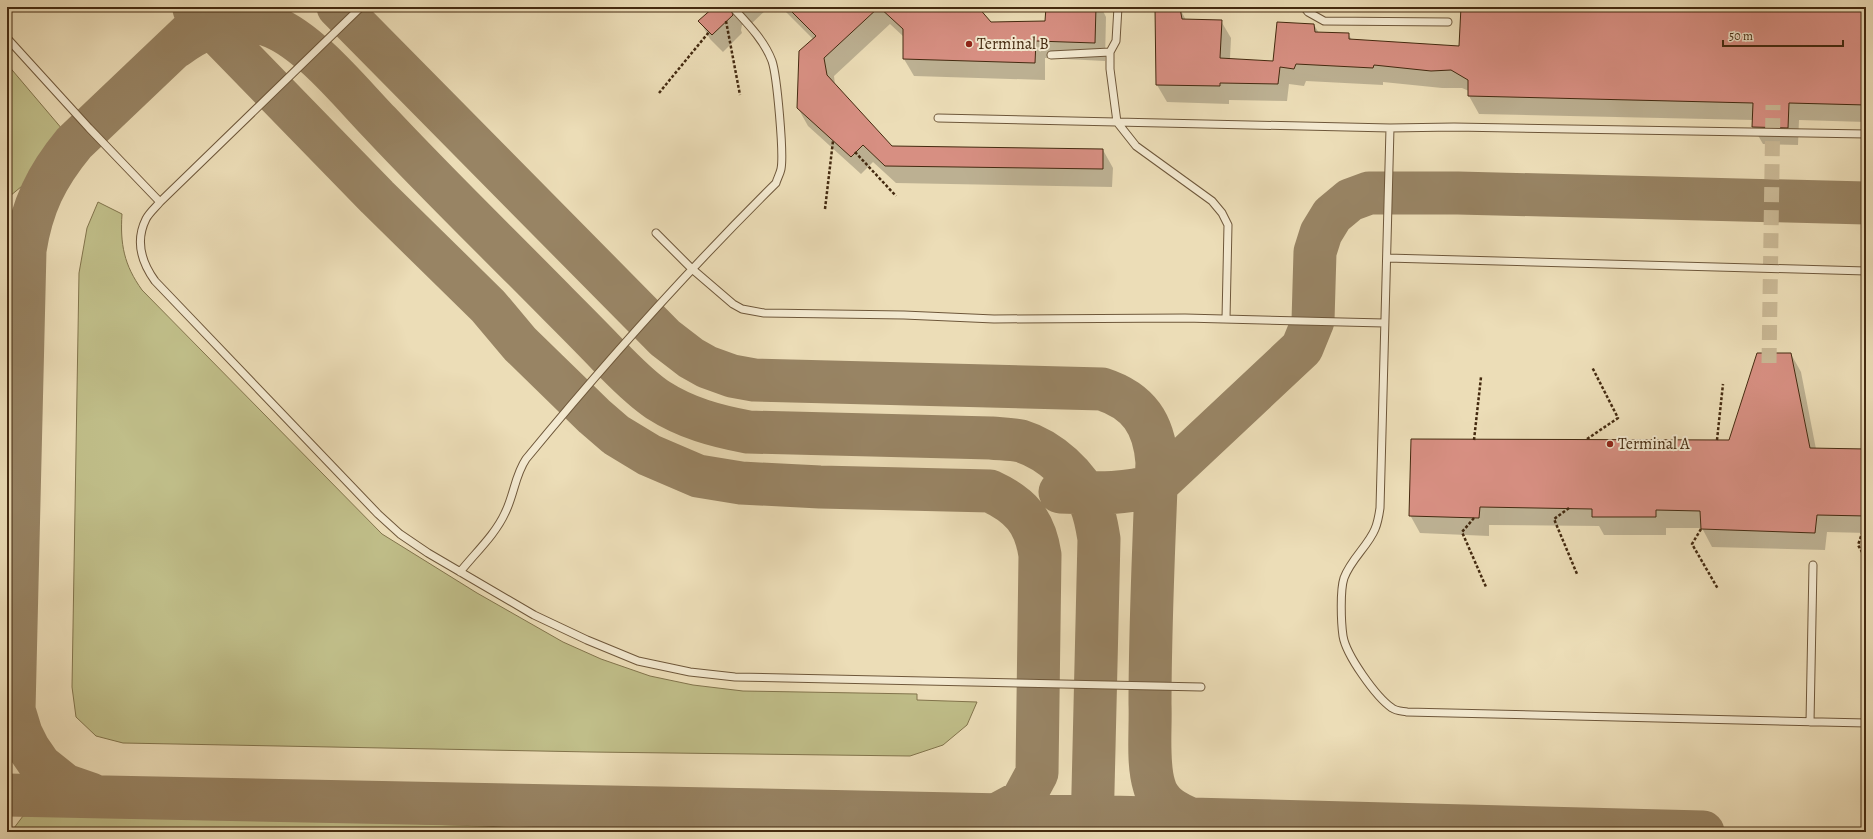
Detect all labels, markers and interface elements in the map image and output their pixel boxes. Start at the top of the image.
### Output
scale bar [1723,22,1843,48]
text: 50 m [1729,28,1753,44]
place label: Terminal B [977,33,1049,55]
marker: Terminal B [964,39,974,49]
place label: Terminal A [1618,433,1690,455]
marker: Terminal A [1605,439,1615,449]

